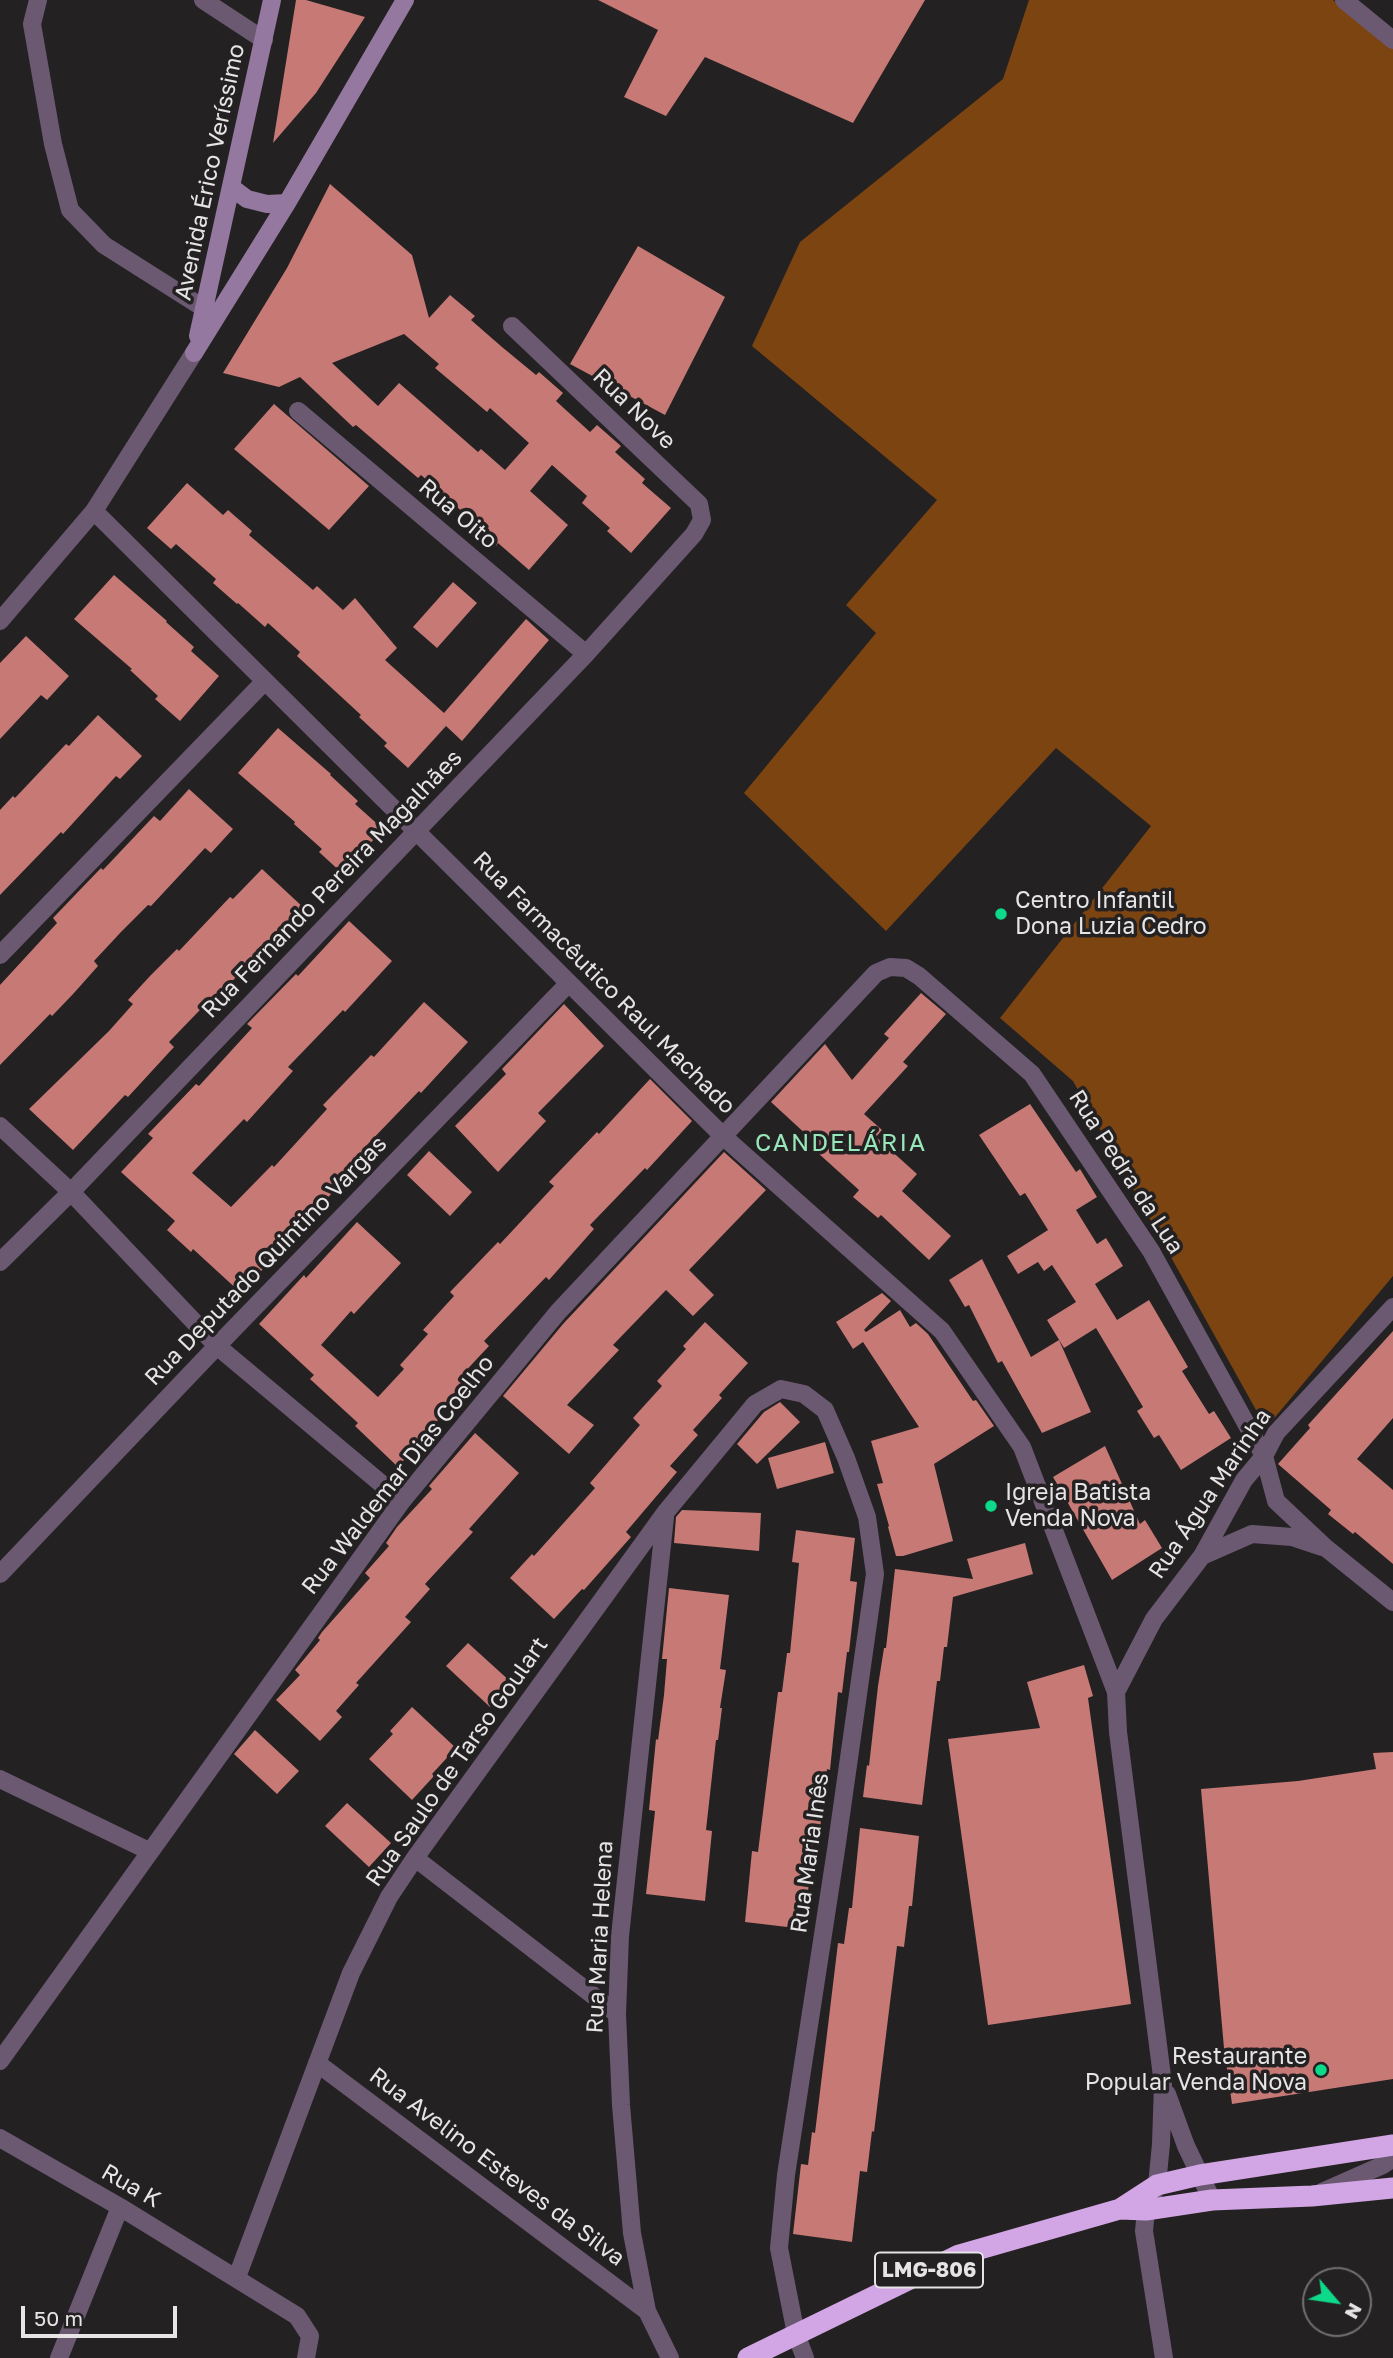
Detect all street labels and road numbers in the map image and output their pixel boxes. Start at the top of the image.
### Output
street label: Avenida Érico Veríssimo [169,41,251,303]
street label: Rua Nove [587,363,681,455]
street label: Rua Oito [413,473,503,555]
street label: Rua Fernando Pereira Magalhães [196,744,468,1024]
street label: Rua Farmacêutico Raul Machado [467,846,741,1120]
street label: Rua Pedra da Lua [1063,1085,1189,1259]
street label: Rua Deputado Quintino Vargas [139,1130,393,1392]
street label: Rua Waldemar Dias Coelho [296,1350,500,1600]
street label: Rua Água Marinha [1143,1404,1277,1584]
street label: Rua Saulo de Tarso Goulart [360,1632,554,1892]
street label: Rua Maria Inês [785,1771,835,1935]
street label: Rua Maria Helena [581,1840,619,2034]
street label: Rua Avelino Esteves da Silva [364,2062,630,2272]
street label: Rua K [97,2158,165,2214]
road number: LMG-806 [875,2252,983,2288]

